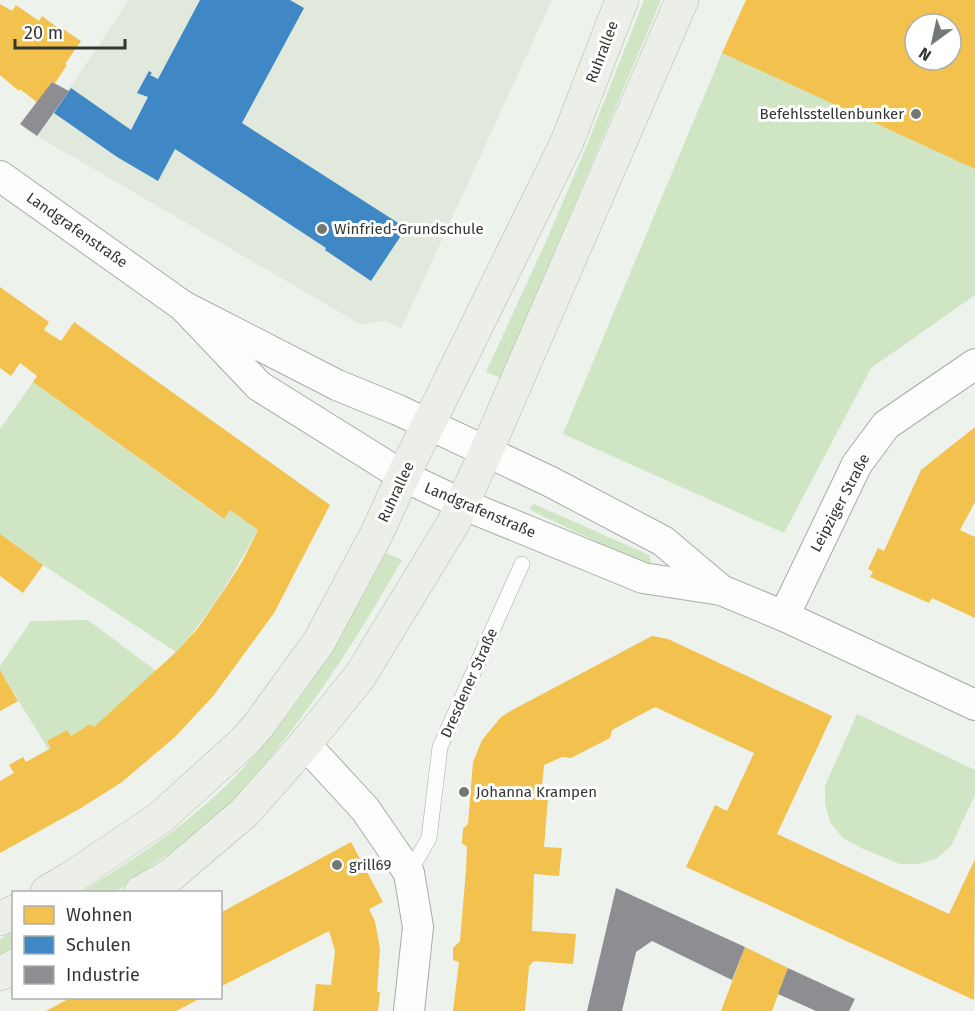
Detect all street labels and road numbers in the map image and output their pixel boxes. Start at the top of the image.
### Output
street label: Ruhrallee [582,18,622,86]
street label: Landgrafenstraße [23,188,131,272]
street label: Leipziger Straße [807,451,873,555]
street label: Ruhrallee [374,459,418,525]
street label: Landgrafenstraße [422,478,538,542]
street label: Dresdener Straße [437,625,501,741]

